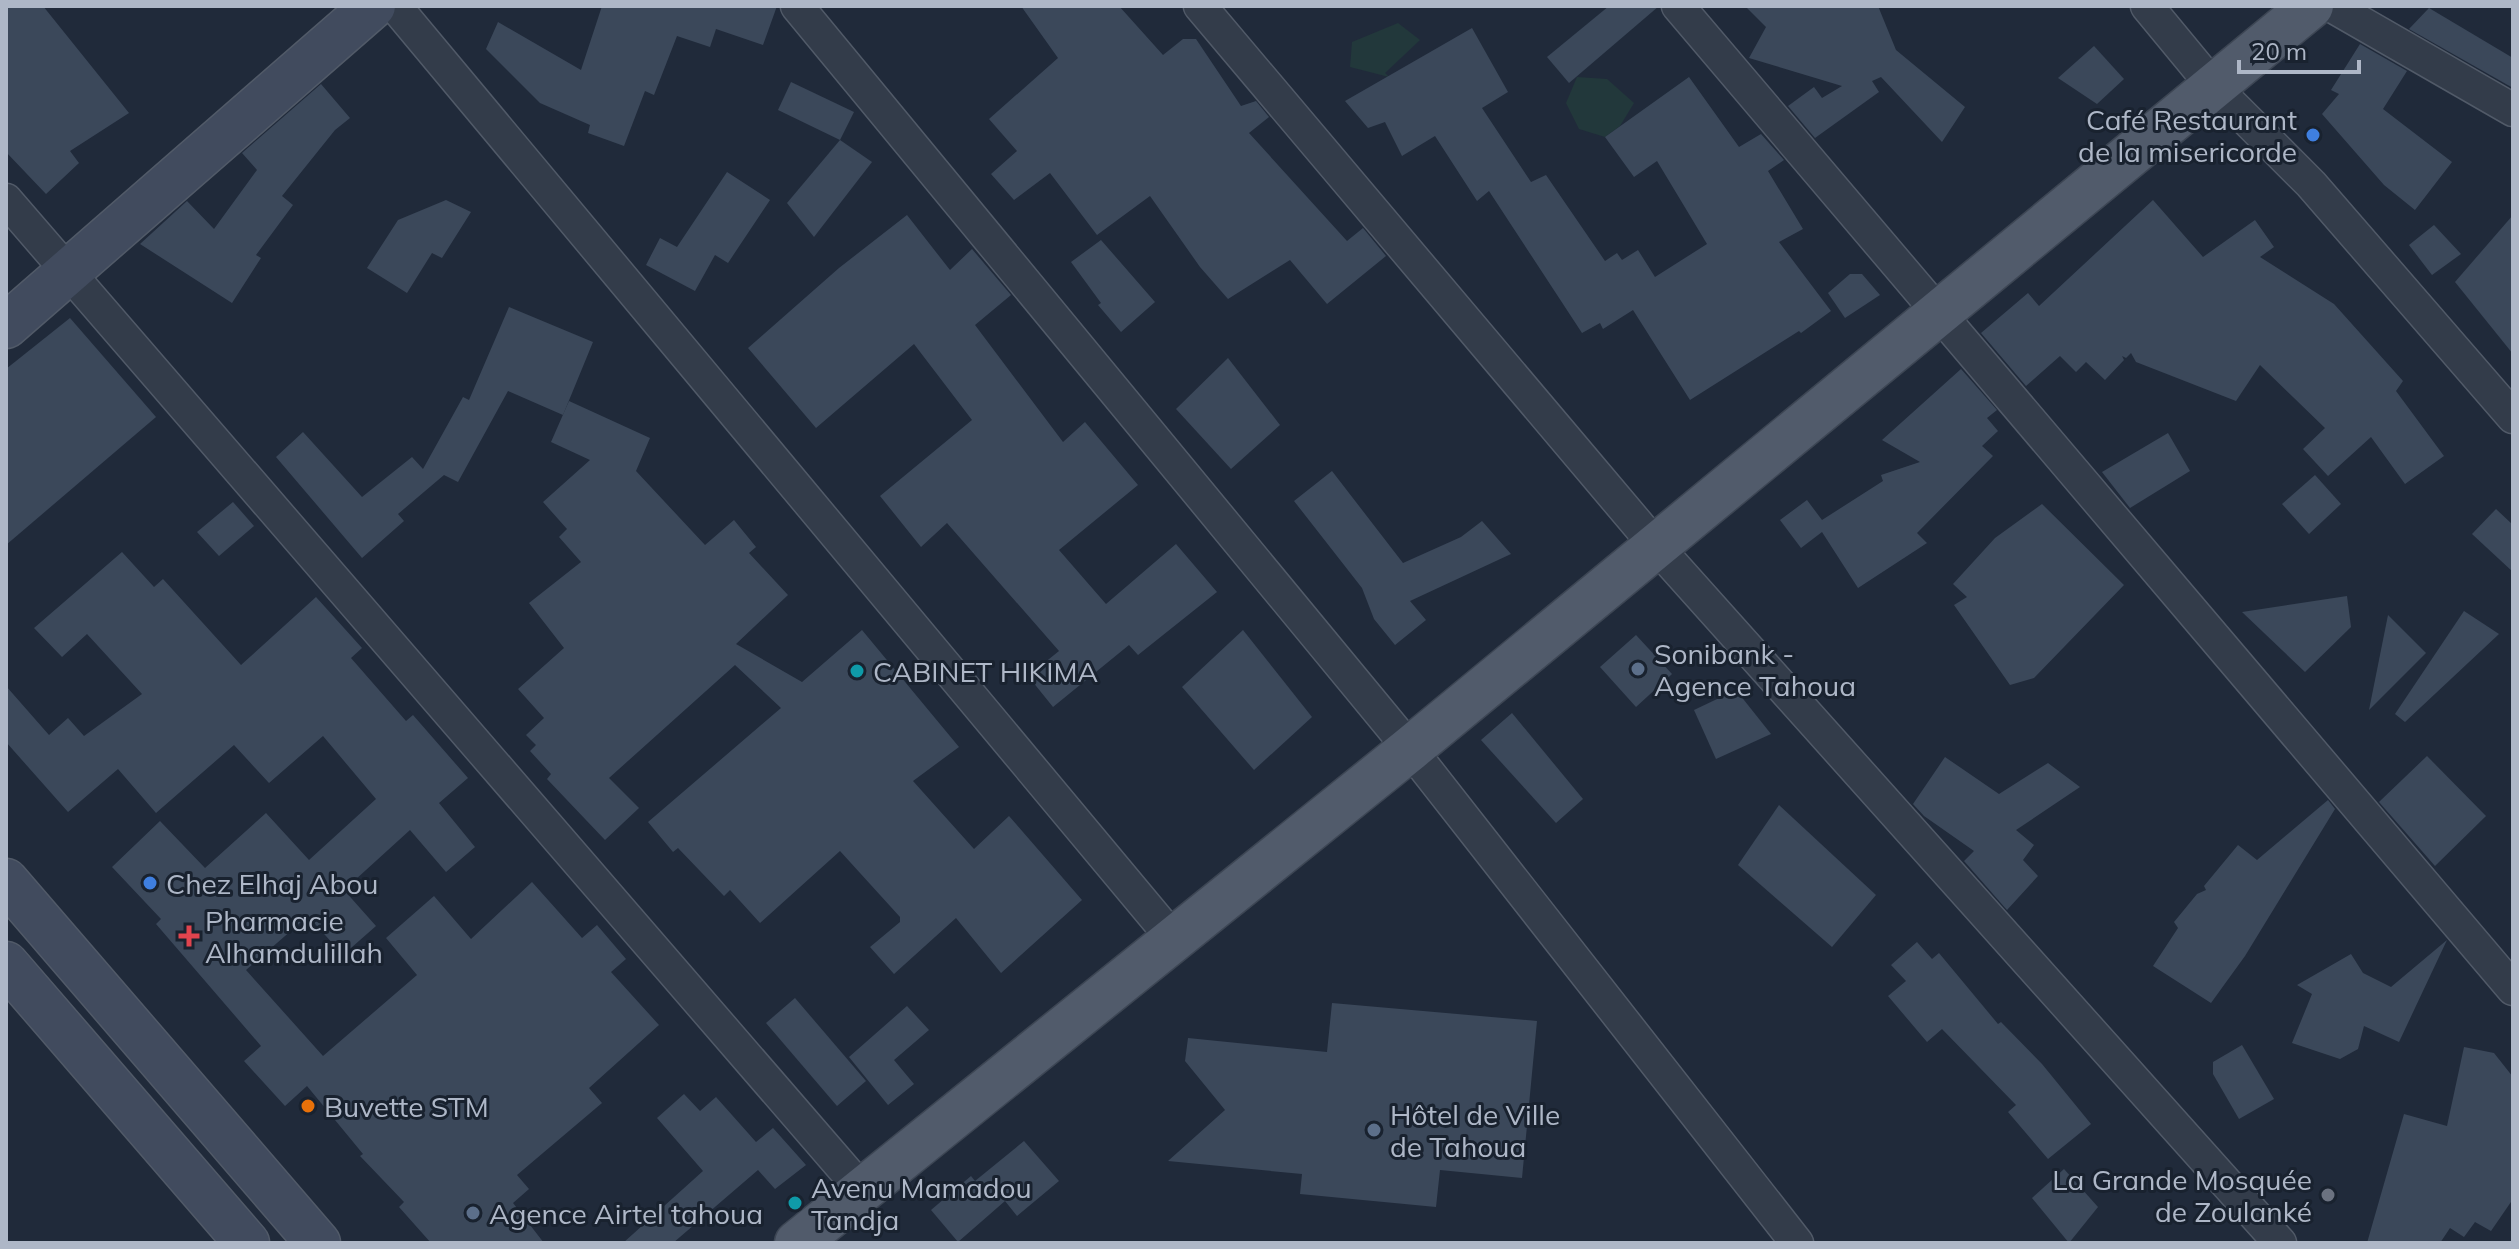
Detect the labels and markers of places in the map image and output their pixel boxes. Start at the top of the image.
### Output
place label: Café Restaurant de la misericorde [2078,102,2297,169]
marker: Café Restaurant de la misericorde [2304,126,2322,144]
place label: Sonibank - Agence Tahoua [1654,636,1856,703]
place label: CABINET HIKIMA [873,654,1098,689]
marker: Sonibank - Agence Tahoua [1629,660,1647,678]
marker: CABINET HIKIMA [848,662,866,680]
place label: Chez Elhaj Abou [166,866,378,901]
marker: Chez Elhaj Abou [141,874,159,892]
place label: Pharmacie Alhamdulillah [205,903,383,970]
marker: Pharmacie Alhamdulillah [180,927,198,945]
place label: Buvette STM [324,1089,489,1124]
marker: Buvette STM [299,1097,317,1115]
place label: Hôtel de Ville de Tahoua [1390,1097,1560,1164]
marker: Hôtel de Ville de Tahoua [1365,1121,1383,1139]
place label: La Grande Mosquée de Zoulanké [2052,1162,2312,1229]
place label: Avenu Mamadou Tandja [811,1170,1032,1237]
marker: La Grande Mosquée de Zoulanké [2319,1186,2337,1204]
marker: Avenu Mamadou Tandja [786,1194,804,1212]
place label: Agence Airtel tahoua [489,1196,763,1231]
marker: Agence Airtel tahoua [464,1204,482,1222]

